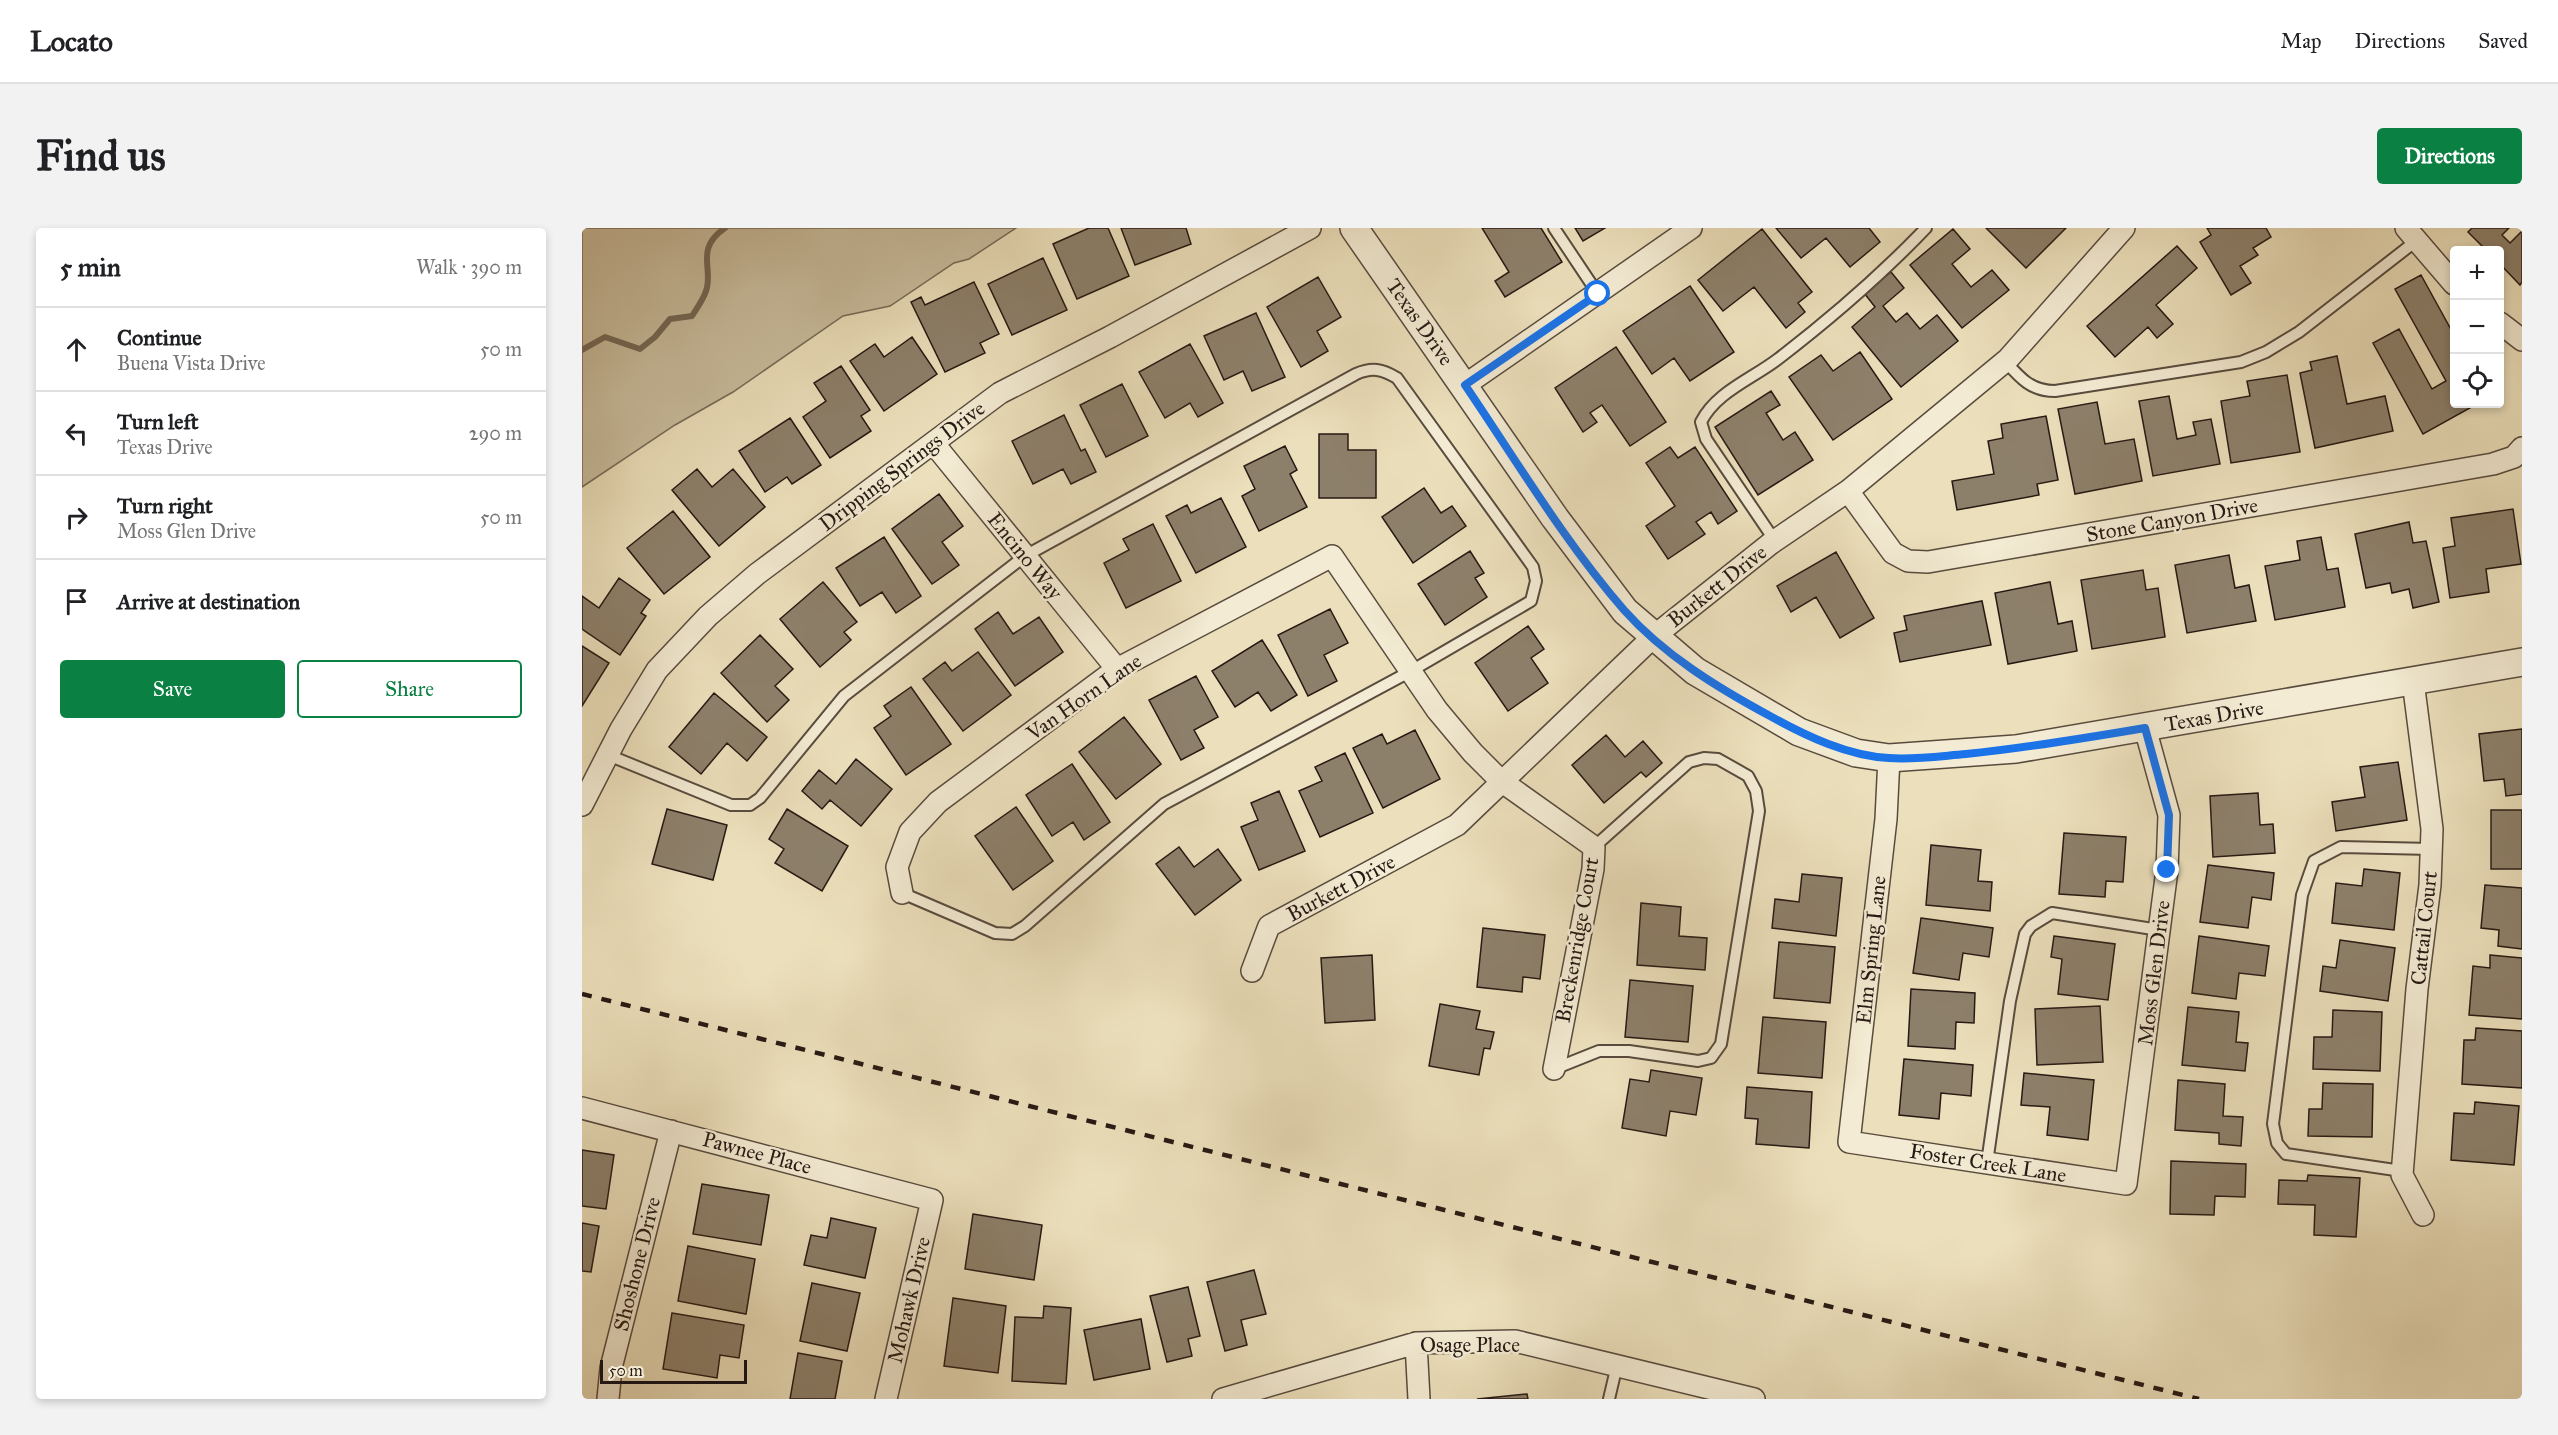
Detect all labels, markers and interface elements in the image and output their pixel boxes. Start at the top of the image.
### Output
text: Locato [30,24,113,59]
text: Map [2281,28,2322,54]
text: Directions [2355,28,2445,54]
text: Saved [2478,28,2528,54]
button: Directions [2377,128,2522,184]
text: Find us [36,130,166,182]
map controls [2450,246,2504,408]
button: + [2450,246,2504,300]
text: 5 min [60,251,121,283]
text: Walk · 390 m [416,255,522,279]
street label: Texas Drive [1381,273,1460,371]
route start [1584,280,1610,306]
button: − [2450,300,2504,354]
text: Continue [117,324,202,351]
icon: ahead [60,333,93,366]
text: 50 m [480,337,522,361]
text: Buena Vista Drive [117,351,266,375]
button: locate [2450,354,2504,408]
street label: Dripping Springs Drive [814,395,990,537]
text: Turn left [117,408,199,435]
icon: left [60,417,93,450]
text: 290 m [469,421,522,445]
text: Texas Drive [117,435,213,459]
text: Turn right [117,492,213,519]
street label: Stone Canyon Drive [2084,492,2260,548]
icon: right [60,501,93,534]
text: 50 m [480,505,522,529]
street label: Encino Way [982,507,1069,606]
text: Moss Glen Drive [117,519,256,543]
street label: Burkett Drive [1662,539,1772,633]
icon: arrive [60,585,93,618]
text: Arrive at destination [117,588,300,615]
street label: Van Horn Lane [1021,648,1147,747]
button: Save [60,660,285,718]
button: Share [297,660,522,718]
street label: Texas Drive [2162,694,2266,738]
street label: Burkett Drive [1282,848,1400,927]
street label: Breckenridge Court [1550,855,1604,1025]
route end [2153,856,2179,882]
street label: Cattail Court [2405,869,2443,986]
street label: Elm Spring Lane [1850,874,1892,1026]
street label: Moss Glen Drive [2132,899,2176,1047]
street label: Pawnee Place [700,1126,815,1180]
street label: Foster Creek Lane [1908,1138,2069,1188]
street label: Shoshone Drive [608,1194,666,1334]
street label: Mohawk Drive [882,1234,936,1366]
street label: Osage Place [1420,1332,1520,1358]
scale bar [600,1357,747,1384]
text: 50 m [609,1361,643,1380]

